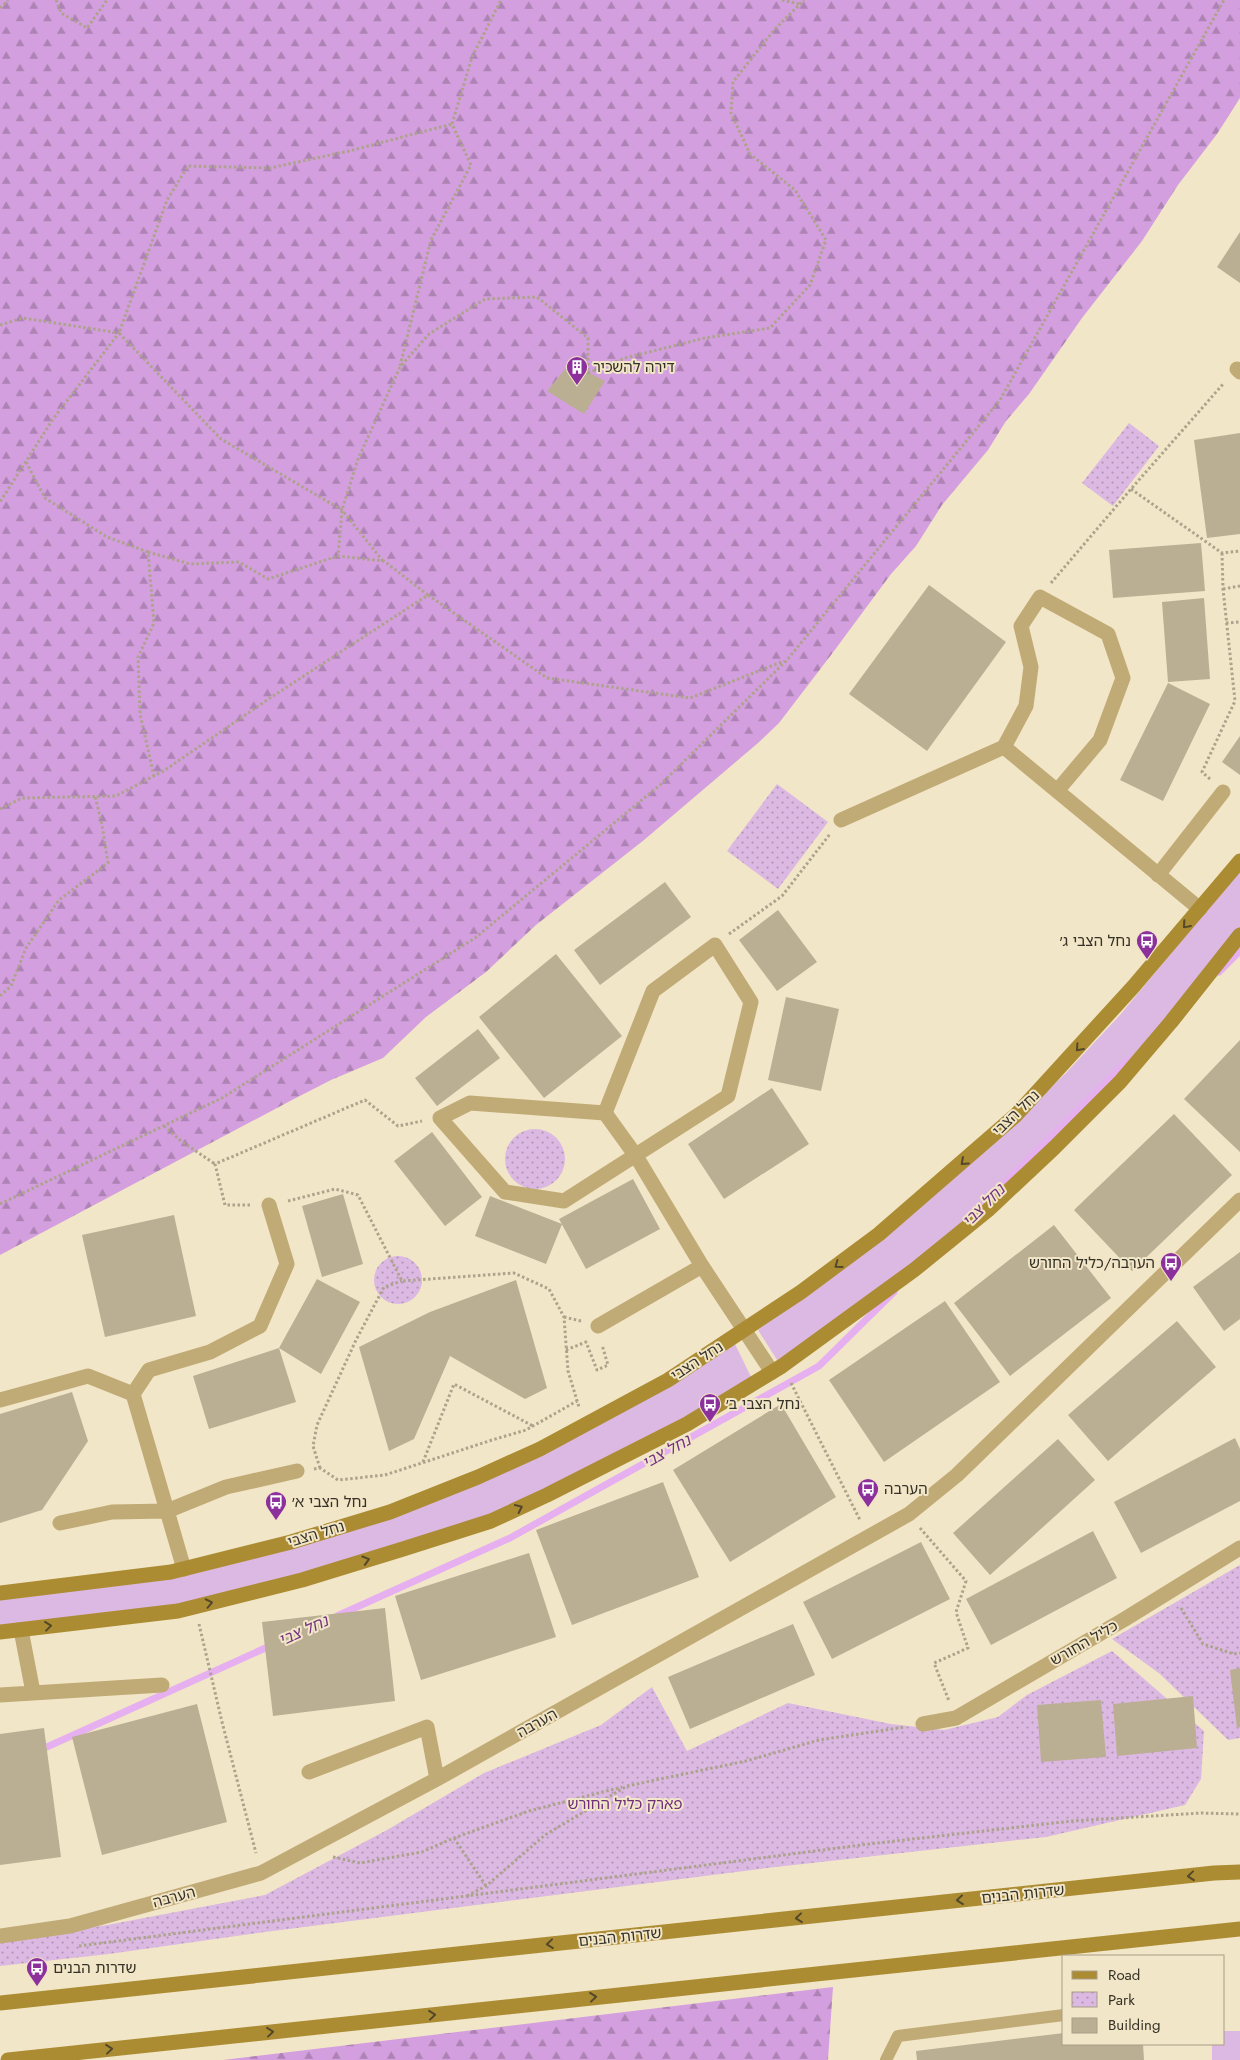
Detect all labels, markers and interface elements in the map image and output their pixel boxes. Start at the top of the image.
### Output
building icon: דירה להשכיר [565,355,589,386]
place label: דירה להשכיר [593,356,675,378]
one-way arrow [1183,920,1192,929]
bus stop icon: נחל הצבי ג׳ [1135,929,1159,960]
place label: נחל הצבי ג׳ [1060,930,1131,952]
one-way arrow [1076,1042,1085,1051]
street label: נחל הצבי [987,1085,1045,1141]
one-way arrow [960,1156,969,1165]
water label: נחל צבי [957,1178,1011,1232]
bus stop icon: הערבה/כליל החורש [1159,1251,1183,1282]
place label: הערבה/כליל החורש [1029,1252,1155,1274]
one-way arrow [835,1259,844,1267]
street label: נחל הצבי [667,1336,727,1386]
bus stop icon: נחל הצבי ב׳ [698,1392,722,1423]
place label: נחל הצבי ב׳ [726,1393,800,1415]
water label: נחל צבי [638,1428,695,1474]
bus stop icon: הערבה [856,1477,880,1508]
place label: הערבה [884,1478,928,1500]
bus stop icon: נחל הצבי א׳ [264,1490,288,1521]
place label: נחל הצבי א׳ [292,1491,367,1513]
one-way arrow [514,1504,523,1514]
street label: נחל הצבי [285,1515,347,1553]
one-way arrow [361,1556,369,1566]
one-way arrow [205,1599,214,1609]
water label: נחל צבי [275,1609,333,1652]
street label: כליל החורש [1046,1615,1122,1671]
one-way arrow [45,1621,53,1632]
street label: הערבה [513,1703,561,1743]
park label: פארק כליל החורש [567,1793,683,1815]
one-way arrow [1187,1870,1195,1881]
street label: שדרות הבנים [980,1879,1066,1909]
street label: הערבה [150,1881,198,1913]
one-way arrow [956,1895,964,1906]
one-way arrow [794,1912,802,1923]
street label: שדרות הבנים [577,1922,663,1952]
one-way arrow [546,1938,554,1949]
legend [1062,1955,1225,2045]
bus stop icon: שדרות הבנים [25,1956,49,1987]
place label: שדרות הבנים [53,1957,136,1979]
text: Road [1108,1964,1140,1986]
text: Park [1108,1989,1135,2011]
one-way arrow [590,1992,598,2003]
one-way arrow [428,2010,436,2021]
text: Building [1108,2014,1160,2036]
one-way arrow [267,2027,275,2038]
one-way arrow [105,2044,113,2055]

